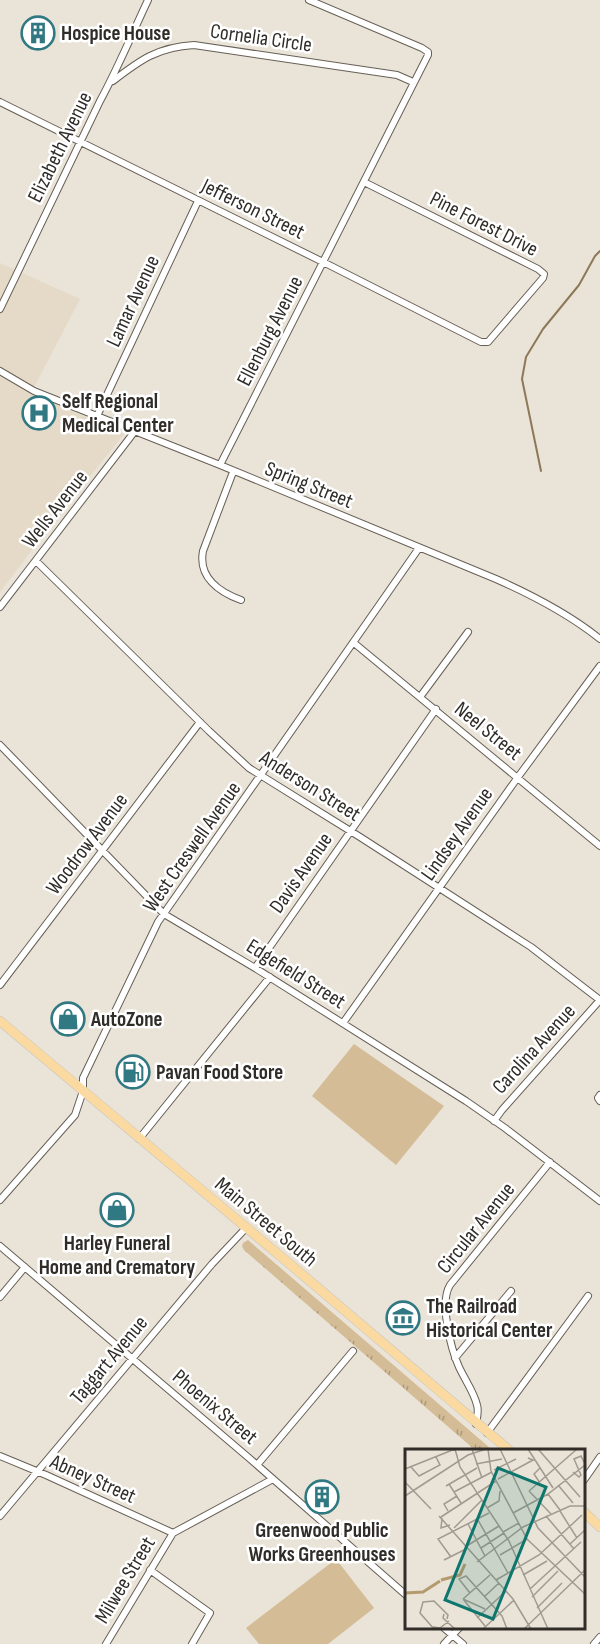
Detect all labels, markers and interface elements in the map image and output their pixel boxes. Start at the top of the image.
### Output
building icon: Hospice House [20,15,56,51]
street label: Cornelia Circle [209,18,313,58]
place label: Hospice House [61,21,170,46]
street label: Elizabeth Avenue [23,88,97,206]
street label: Jefferson Street [197,173,309,245]
street label: Pine Forest Drive [426,186,542,262]
street label: Lamar Avenue [101,251,165,351]
street label: Ellenburg Avenue [232,272,308,390]
place label: Self Regional Medical Center [62,389,174,438]
hospital icon: Self Regional Medical Center [21,395,57,431]
street label: Spring Street [261,456,357,514]
street label: Wells Avenue [17,465,93,553]
street label: Neel Street [449,696,527,766]
street label: Anderson Street [254,745,365,827]
street label: West Creswell Avenue [138,777,246,917]
street label: Lindsey Avenue [416,783,498,885]
street label: Woodrow Avenue [41,788,133,900]
street label: Davis Avenue [264,828,338,918]
street label: Edgefield Street [242,934,350,1014]
street label: Carolina Avenue [487,999,581,1099]
shop icon: AutoZone [50,1001,86,1037]
place label: AutoZone [90,1007,163,1032]
fuel station icon: Pavan Food Store [115,1054,151,1090]
place label: Pavan Food Store [156,1060,283,1085]
street label: Main Street South [210,1172,322,1272]
street label: Circular Avenue [432,1178,520,1278]
shop icon: Harley Funeral Home and Crematory [99,1192,135,1228]
place label: Harley Funeral Home and Crematory [39,1231,196,1280]
place label: The Railroad Historical Center [426,1294,553,1343]
museum icon: The Railroad Historical Center [385,1300,421,1336]
street label: Taggart Avenue [65,1311,153,1409]
street label: Phoenix Street [167,1364,263,1450]
street label: Abney Street [45,1449,140,1509]
inset map [405,1449,585,1629]
building icon: Greenwood Public Works Greenhouses [304,1479,340,1515]
place label: Greenwood Public Works Greenhouses [248,1518,396,1567]
street label: Milwee Street [89,1532,161,1628]

